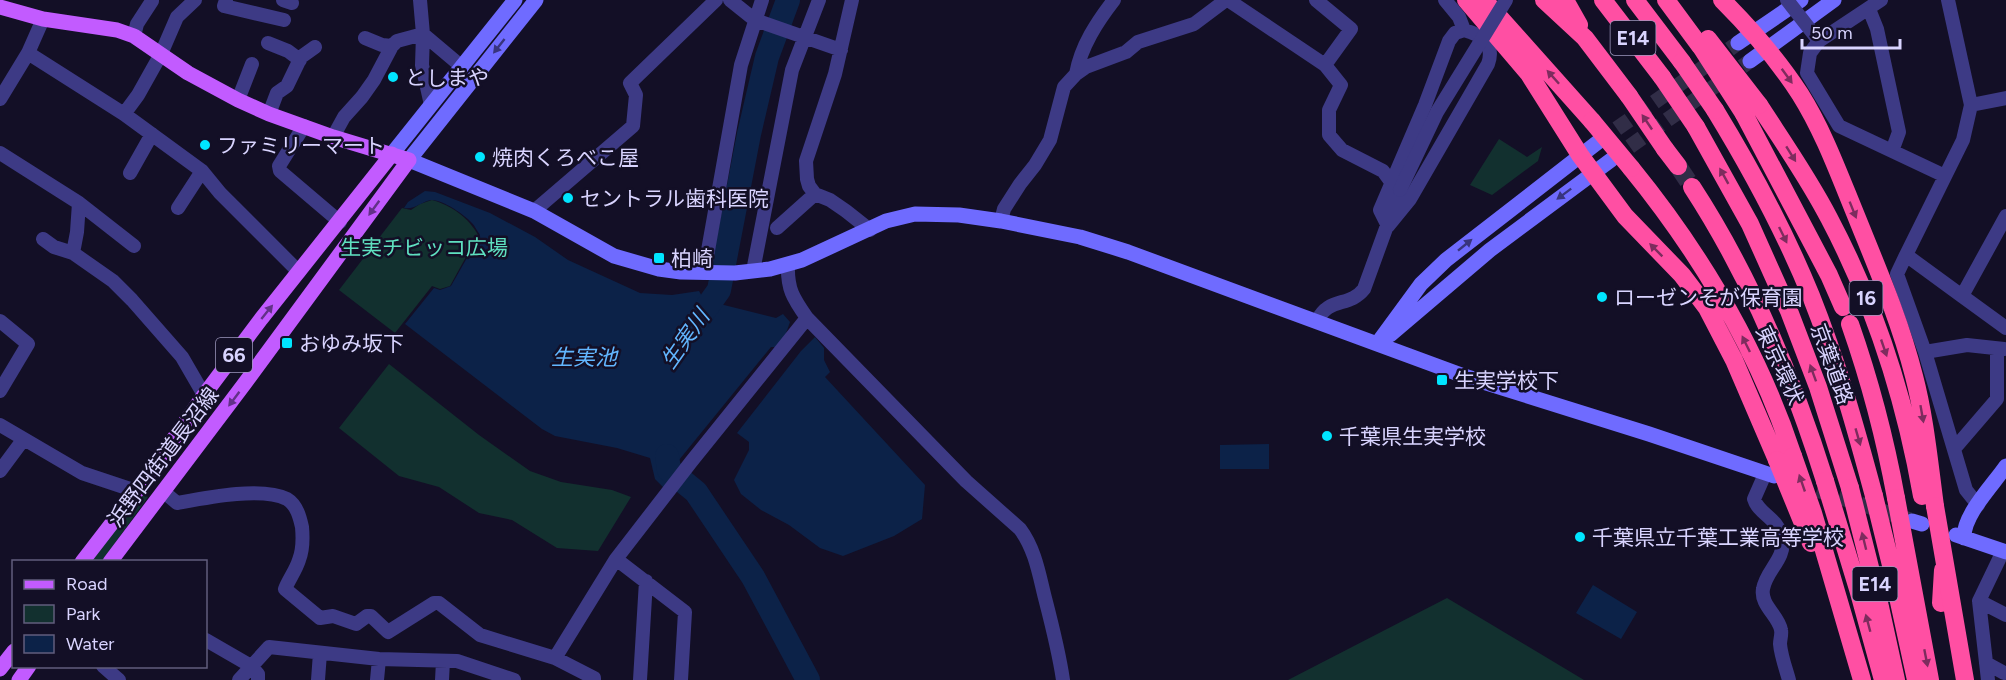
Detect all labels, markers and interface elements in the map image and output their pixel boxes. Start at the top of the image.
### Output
scale bar [1802,12,1900,50]
road number: E14 [1610,21,1656,55]
text: 50 m [1811,22,1853,44]
one-way arrow [493,38,506,54]
place label: としまや [405,65,489,90]
one-way arrow [1781,68,1793,84]
marker: としまや [386,70,400,84]
one-way arrow [1547,70,1560,85]
one-way arrow [1641,115,1653,131]
place label: ファミリーマート [217,133,385,158]
marker: ファミリーマート [198,138,212,152]
place label: 焼肉くろべこ屋 [492,145,639,170]
one-way arrow [1786,146,1797,162]
marker: 焼肉くろべこ屋 [473,150,487,164]
one-way arrow [1719,168,1729,185]
place label: セントラル歯科医院 [580,186,769,211]
one-way arrow [1556,188,1572,200]
marker: セントラル歯科医院 [561,191,575,205]
one-way arrow [369,200,381,215]
one-way arrow [1848,201,1858,219]
one-way arrow [1779,226,1788,243]
park label: 生実チビッコ広場 [340,235,508,260]
one-way arrow [1457,238,1473,251]
one-way arrow [1650,243,1664,257]
place label: 柏崎 [671,246,713,271]
marker: 柏崎 [652,251,666,265]
road number: 16 [1850,281,1882,315]
place label: ローゼンそが保育園 [1614,285,1803,310]
marker: ローゼンそが保育園 [1595,290,1609,304]
water label: 生実川 [655,303,716,374]
one-way arrow [260,305,273,320]
street label: 京葉道路 [1806,320,1858,408]
street label: 東京環状 [1751,322,1809,408]
place label: おゆみ坂下 [299,331,404,356]
one-way arrow [1742,335,1752,353]
marker: おゆみ坂下 [280,336,294,350]
road number: 66 [216,338,252,372]
one-way arrow [1879,339,1889,357]
water label: 生実池 [551,344,619,371]
one-way arrow [1808,363,1818,381]
place label: 生実学校下 [1454,368,1559,393]
marker: 生実学校下 [1435,373,1449,387]
street label: 浜野四街道長沼線 [102,382,224,532]
one-way arrow [228,391,240,406]
one-way arrow [1918,404,1927,423]
place label: 千葉県生実学校 [1339,424,1486,449]
one-way arrow [1854,428,1863,446]
marker: 千葉県生実学校 [1320,429,1334,443]
one-way arrow [1797,474,1807,492]
place label: 千葉県立千葉工業高等学校 [1592,525,1844,550]
marker: 千葉県立千葉工業高等学校 [1573,530,1587,544]
one-way arrow [1859,532,1869,550]
legend [12,560,207,668]
road number: E14 [1852,567,1898,601]
text: Road [66,573,107,595]
text: Park [66,603,101,625]
one-way arrow [1863,614,1872,632]
text: Water [66,633,114,655]
one-way arrow [1922,649,1931,668]

